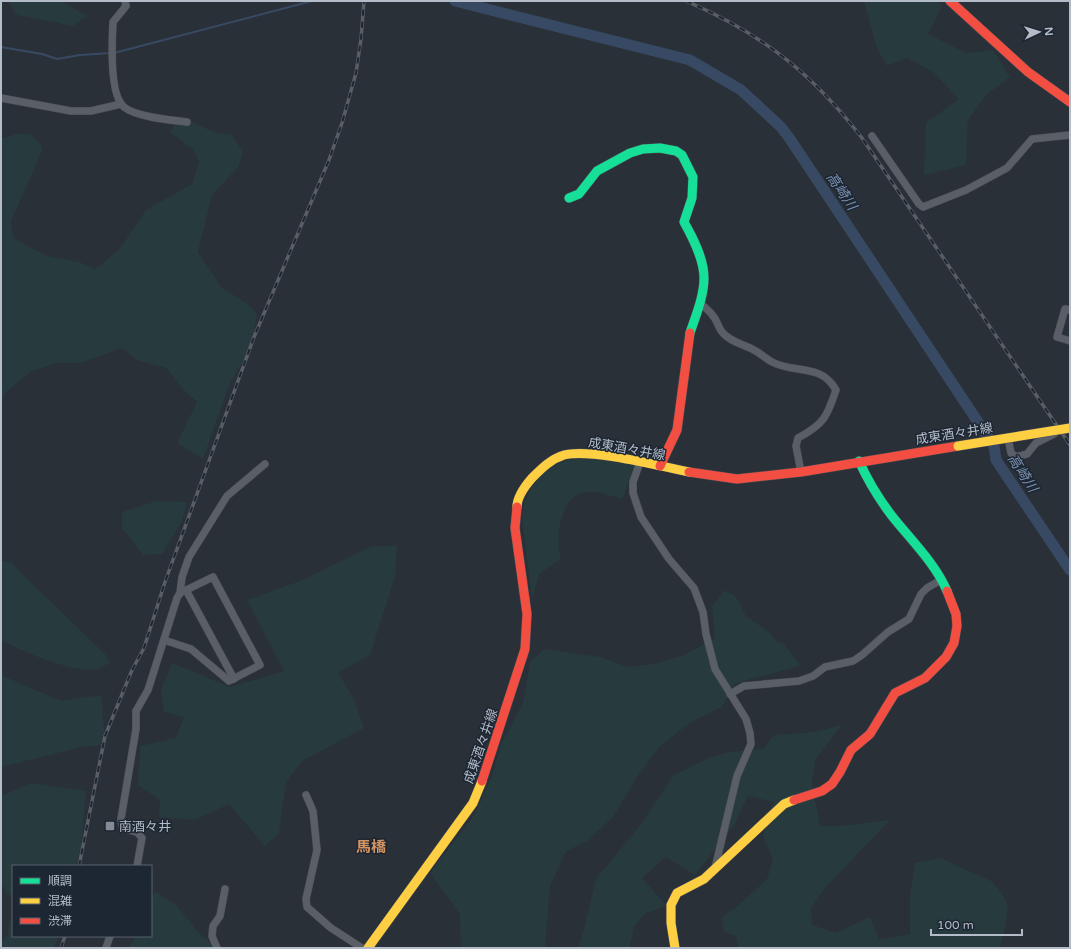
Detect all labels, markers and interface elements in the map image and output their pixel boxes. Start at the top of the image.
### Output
north arrow [1019,12,1059,52]
text: N [1042,26,1055,36]
water label: 高崎川 [823,169,861,215]
street label: 成東酒々井線 [914,420,994,448]
street label: 成東酒々井線 [587,434,667,464]
water label: 高崎川 [1004,451,1042,497]
street label: 成東酒々井線 [461,707,501,786]
place label: 南酒々井 [119,819,171,835]
marker: 南酒々井 [104,820,116,832]
district label: 馬橋 [356,838,387,856]
legend [12,865,152,937]
text: 順調 [48,874,72,888]
text: 混雑 [48,894,72,908]
scale bar [931,911,1022,937]
text: 渋滞 [48,914,72,928]
text: 100 m [937,918,974,932]

